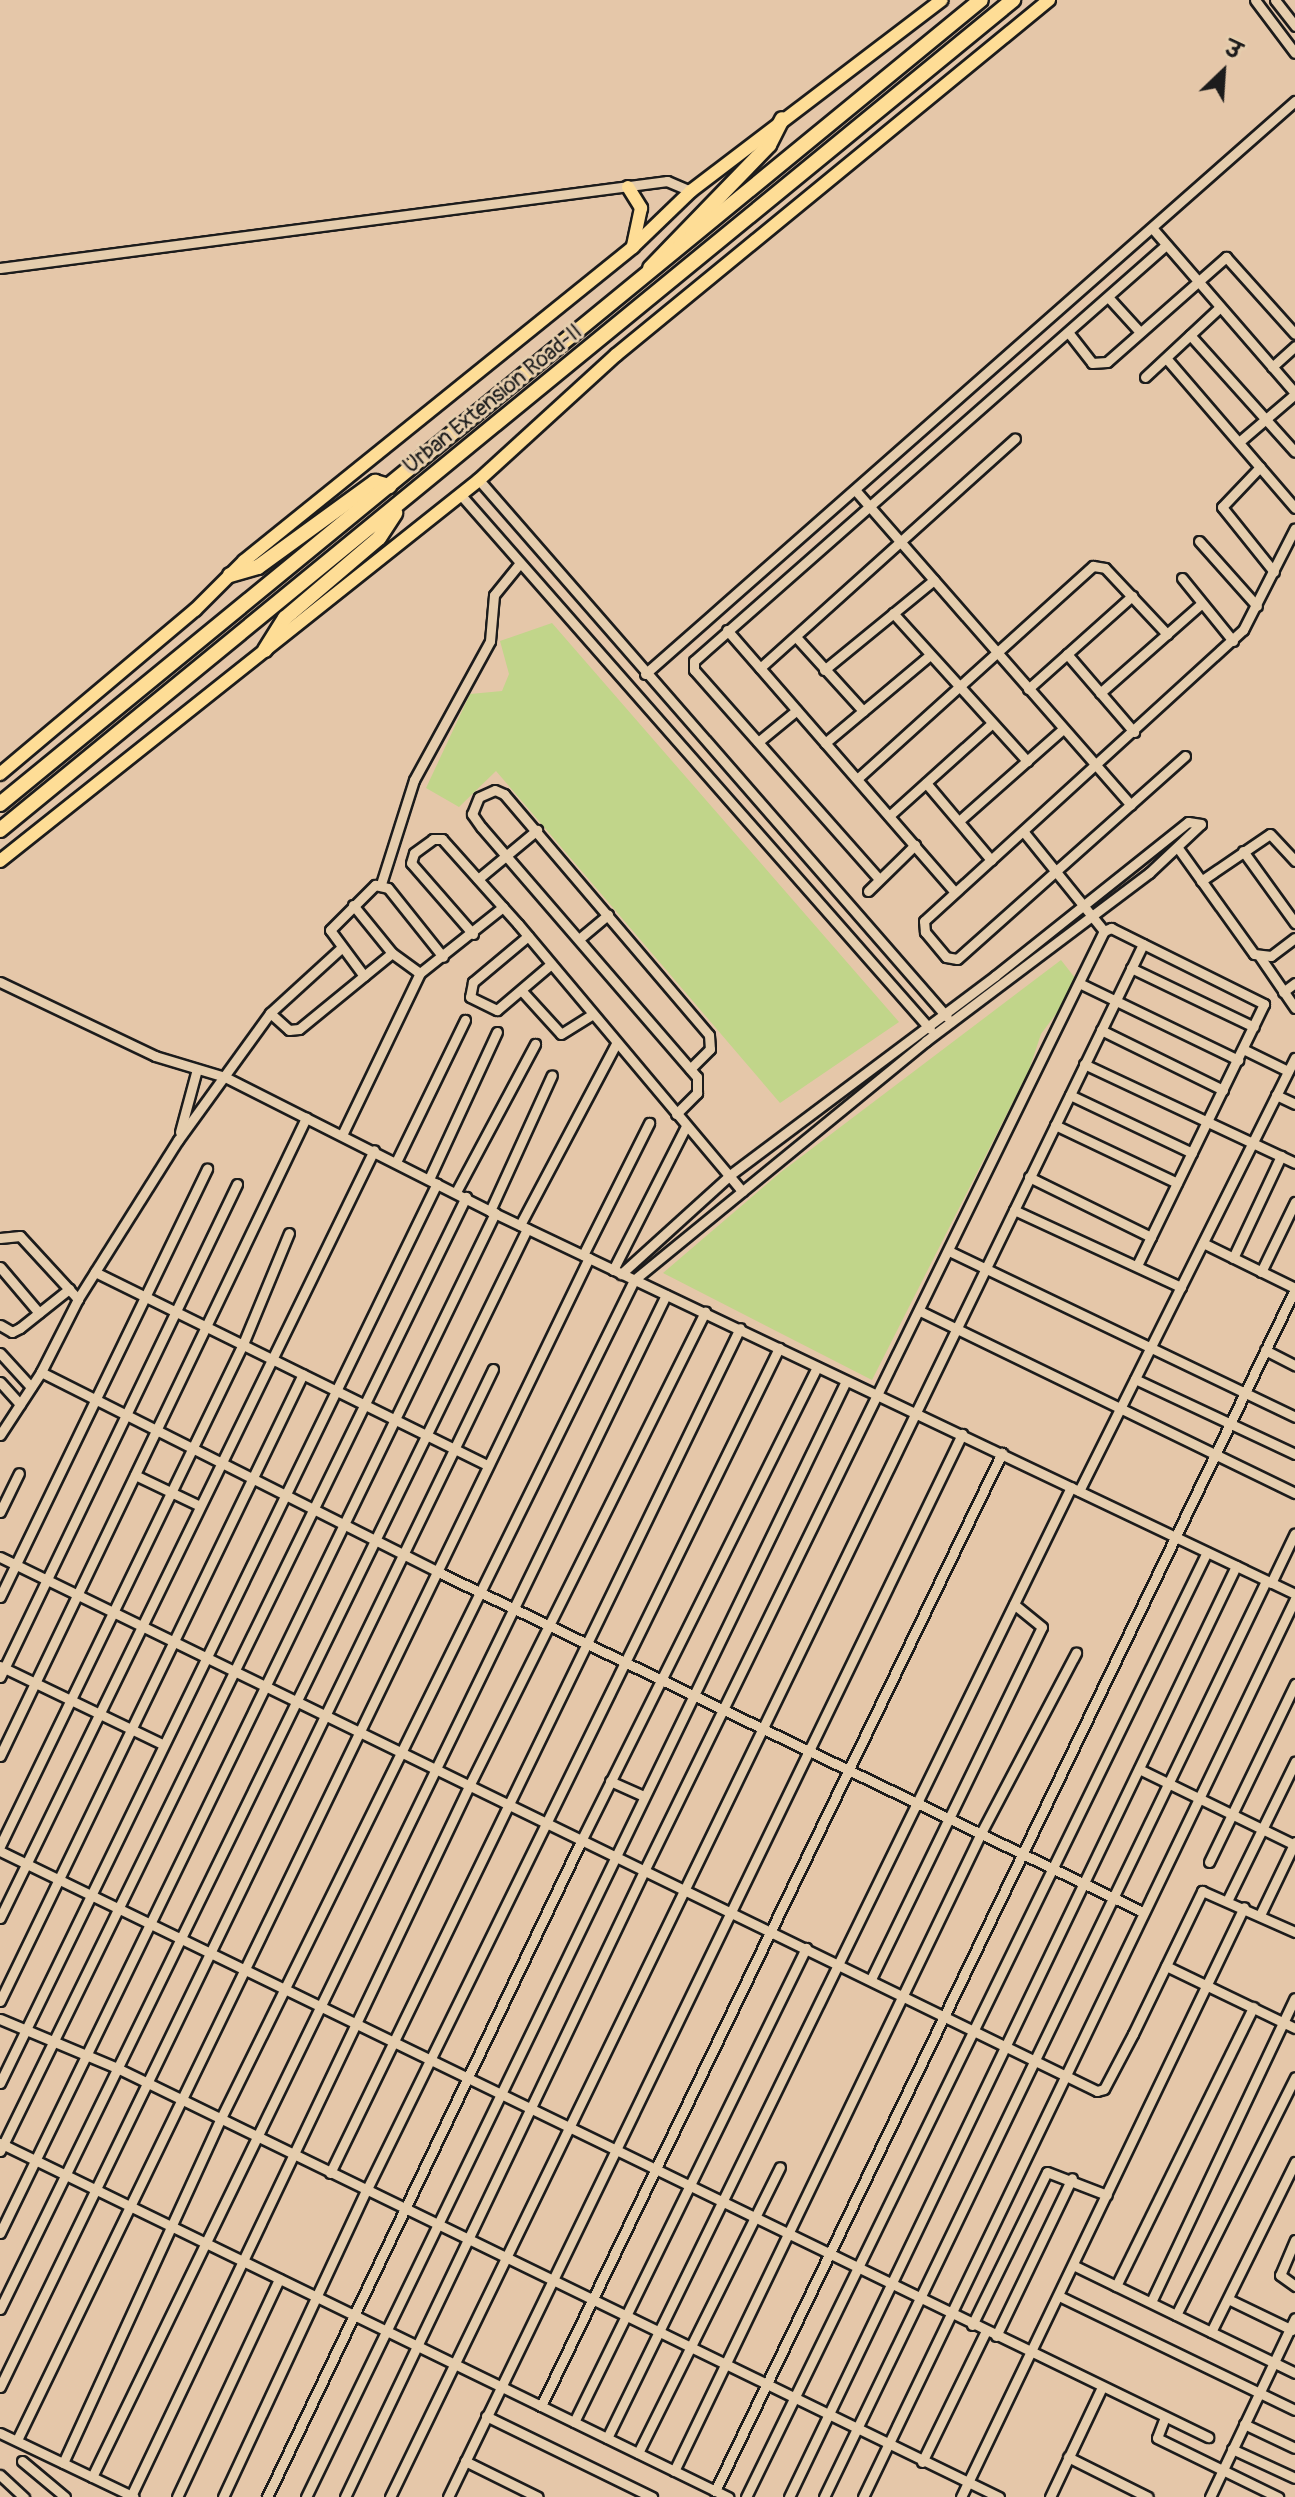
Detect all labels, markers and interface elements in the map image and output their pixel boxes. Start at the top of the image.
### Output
north arrow [1183,32,1263,112]
text: उ [1221,34,1246,66]
street label: Urban Extension Road-II [398,319,588,479]

